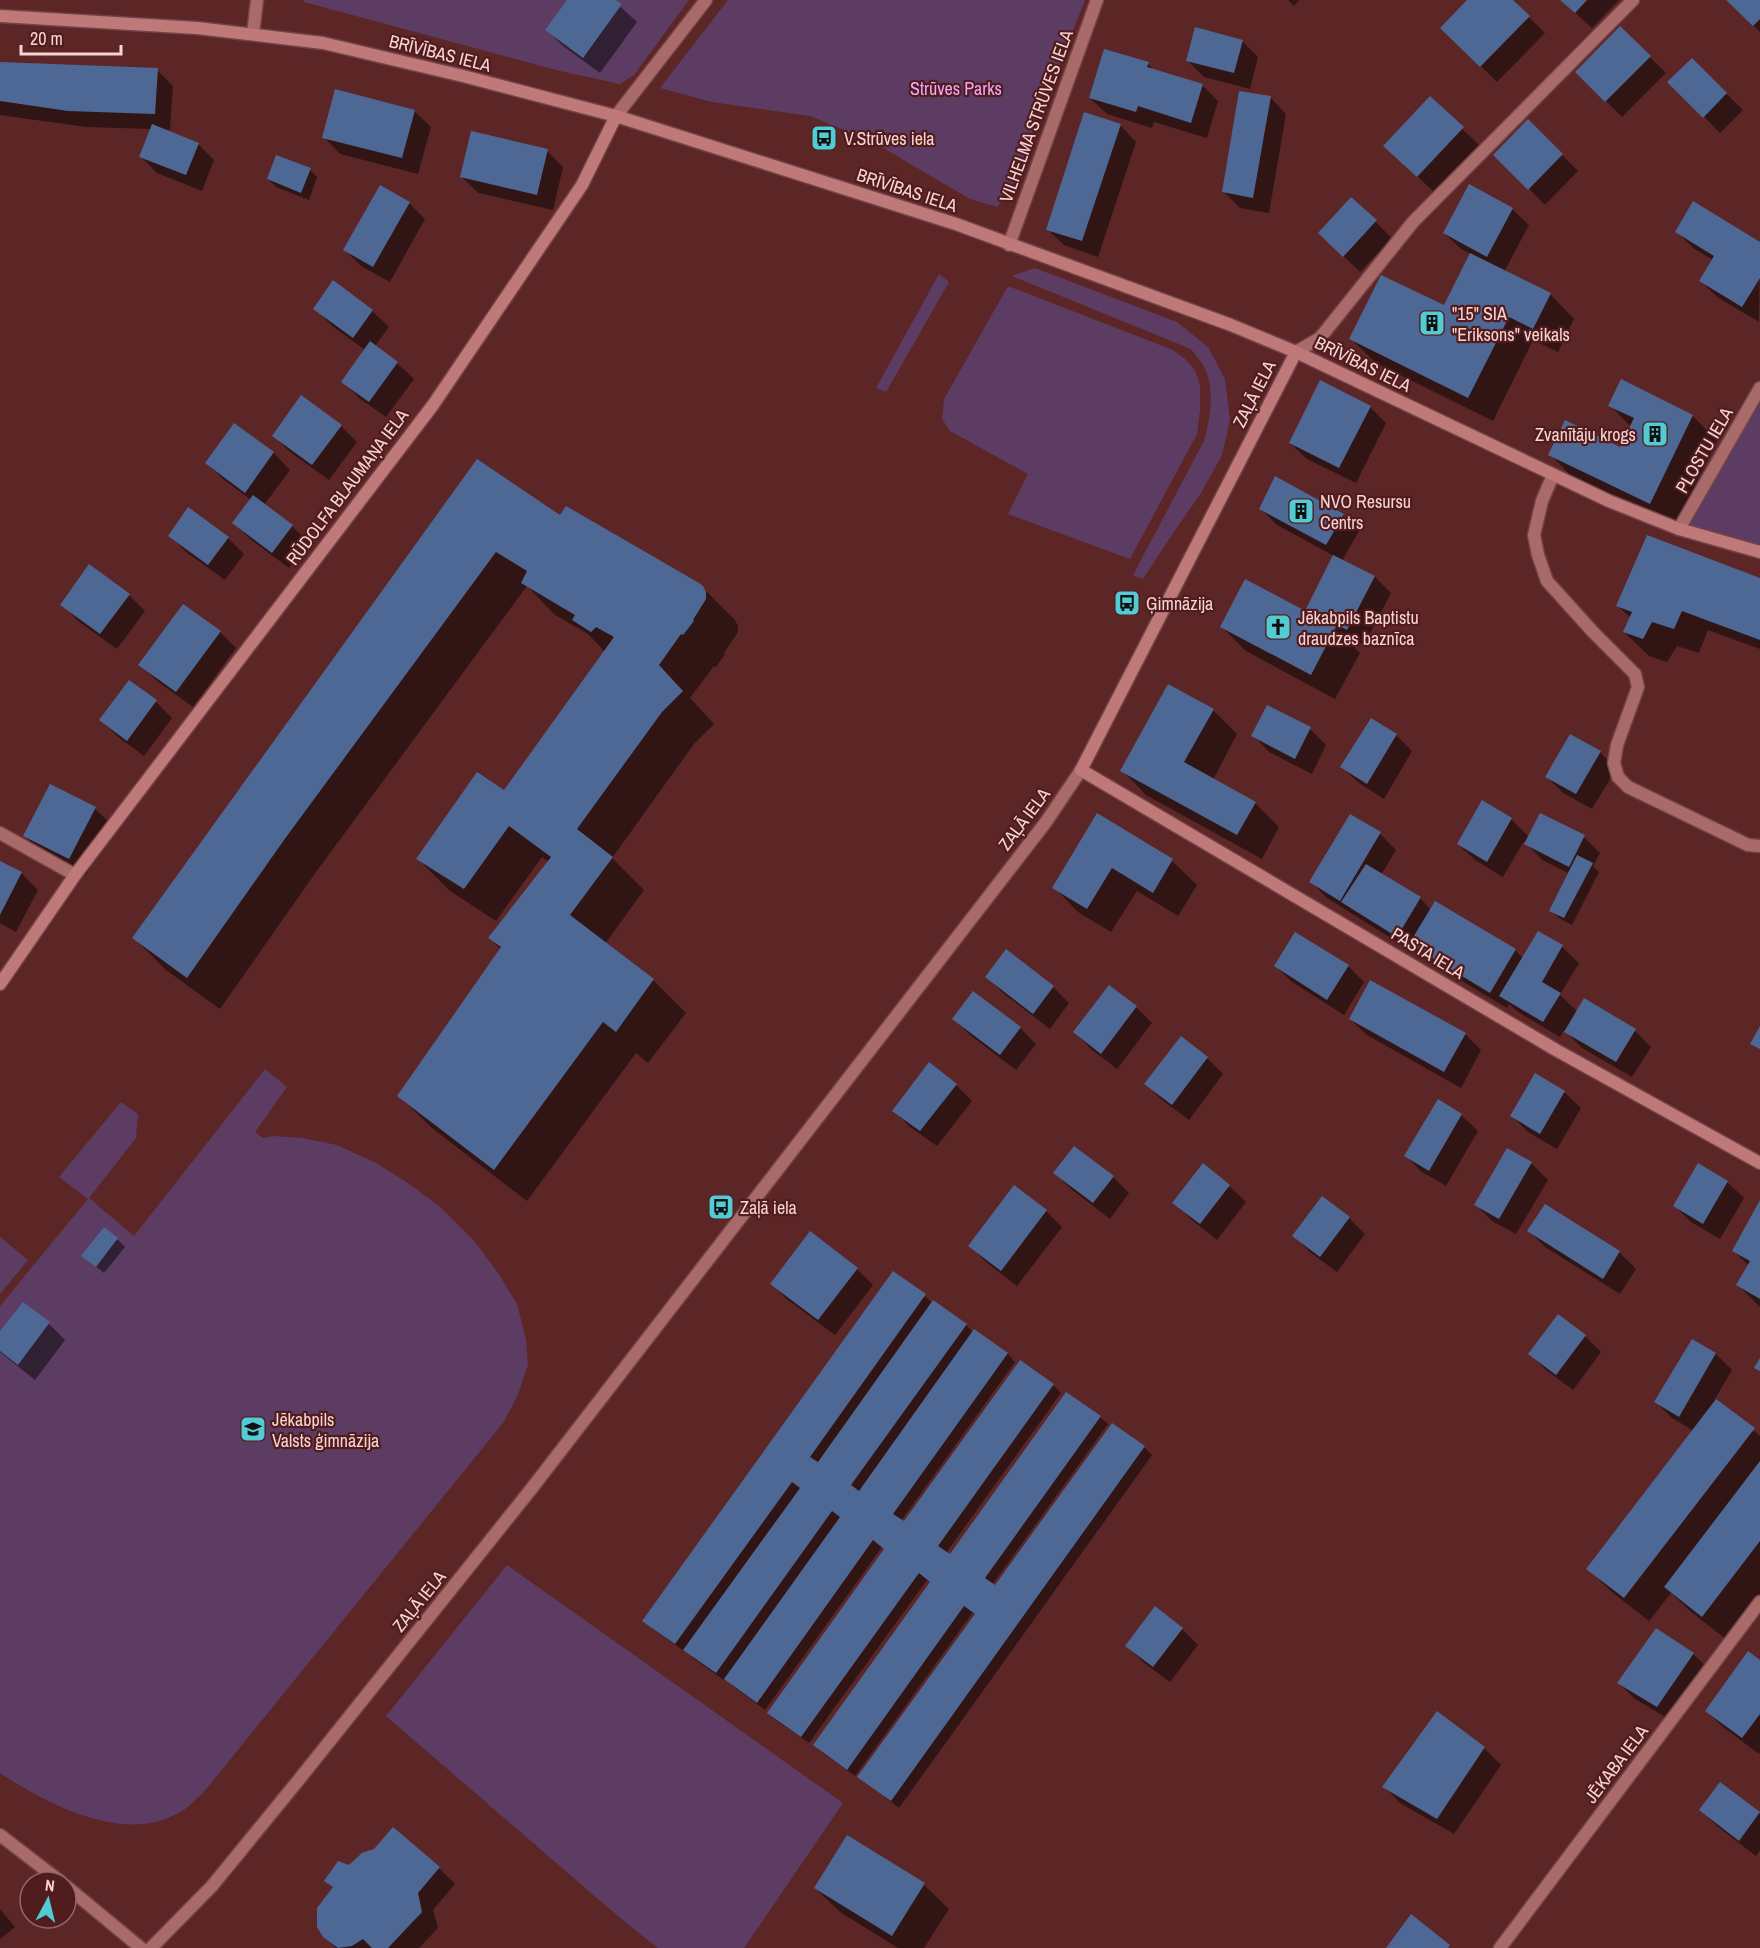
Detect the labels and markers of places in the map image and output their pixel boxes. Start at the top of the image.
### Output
bus stop icon: V.Strūves iela [809,123,839,153]
place label: V.Strūves iela [844,126,935,151]
place label: "15" SIA "Eriksons" veikals [1452,301,1570,347]
building icon: "15" SIA "Eriksons" veikals [1417,308,1447,338]
building icon: Zvanītāju krogs [1640,419,1670,449]
place label: Zvanītāju krogs [1535,422,1636,447]
place label: NVO Resursu Centrs [1320,489,1411,535]
building icon: NVO Resursu Centrs [1286,496,1316,526]
bus stop icon: Ģimnāzija [1112,588,1142,618]
place label: Ģimnāzija [1146,591,1213,616]
place label: Jēkabpils Baptistu draudzes baznīca [1298,605,1419,651]
church icon: Jēkabpils Baptistu draudzes baznīca [1263,612,1293,642]
bus stop icon: Zaļā iela [706,1192,736,1222]
place label: Zaļā iela [740,1195,797,1220]
place label: Jēkabpils Valsts ģimnāzija [272,1407,379,1453]
school or university icon: Jēkabpils Valsts ģimnāzija [238,1414,268,1444]

